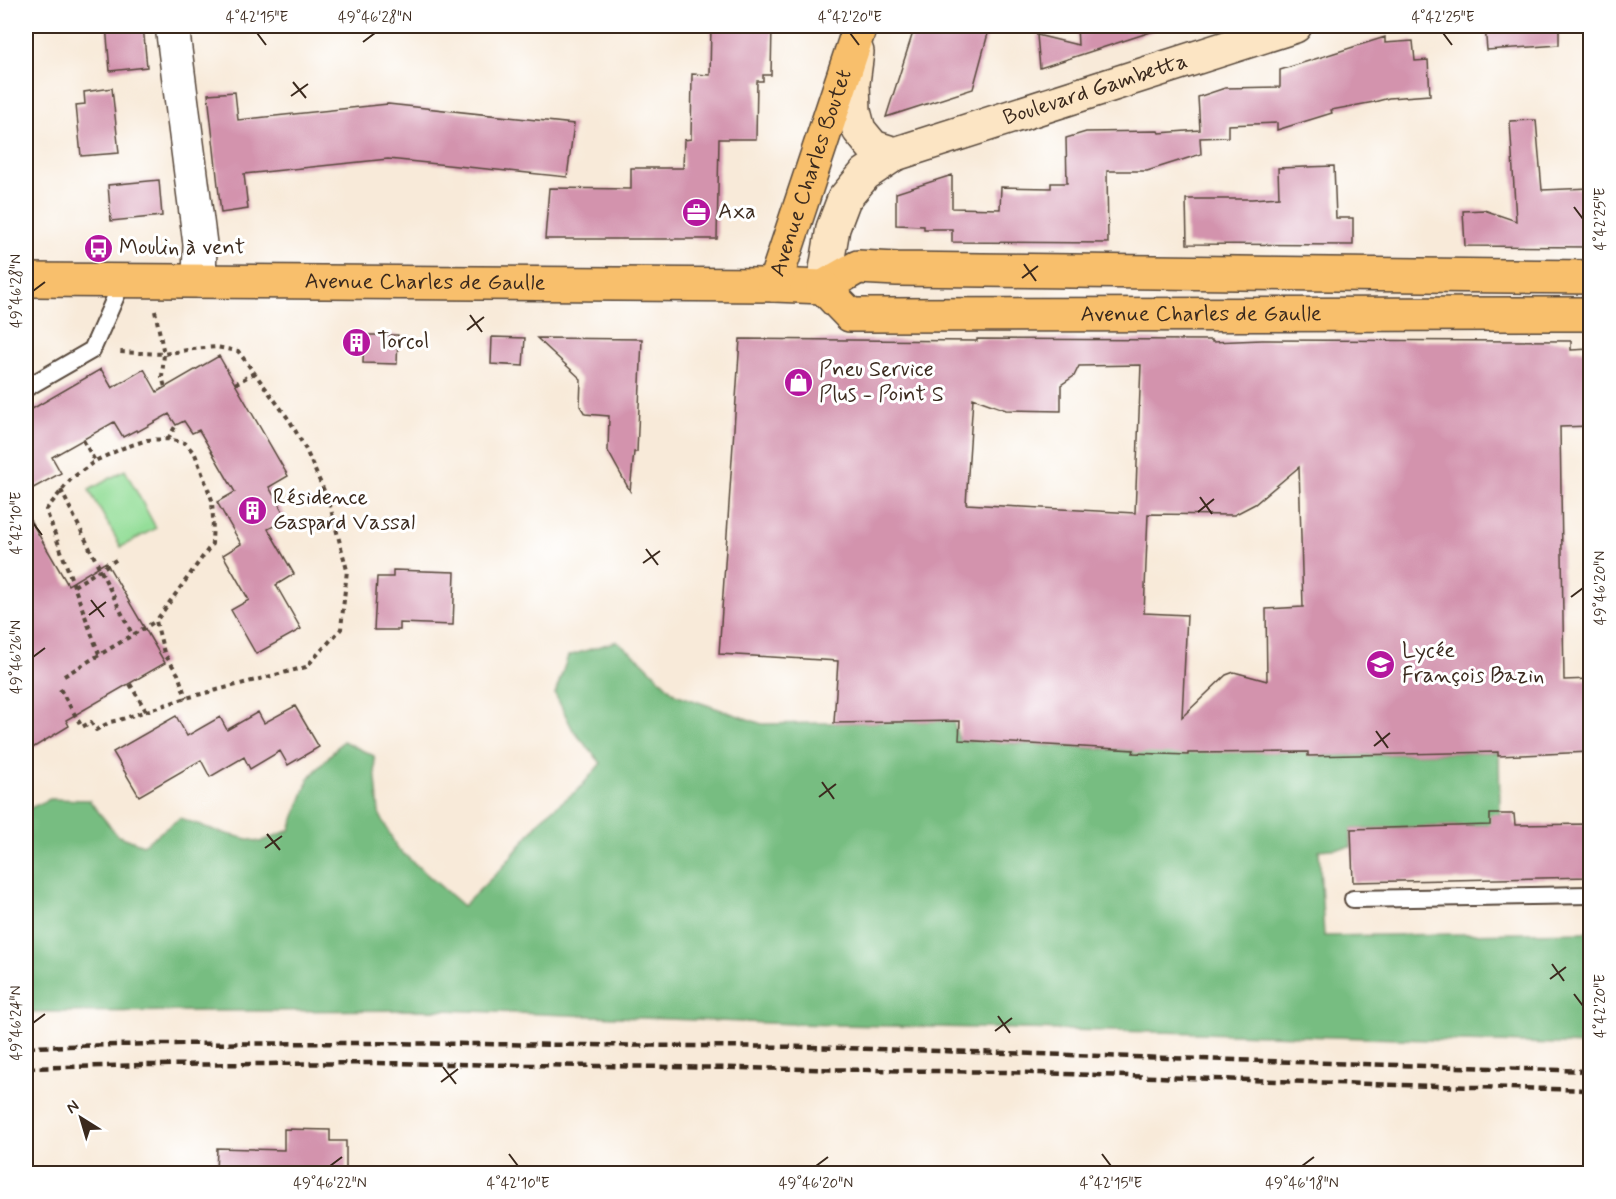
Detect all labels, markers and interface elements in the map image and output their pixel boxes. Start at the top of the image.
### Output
text: 4°42'15"E [226,8,289,28]
text: 49°46'28"N [338,8,412,28]
text: 4°42'20"E [818,8,882,28]
text: 4°42'25"E [1411,8,1475,28]
street label: Boulevard Gambetta [1000,47,1191,132]
street label: Avenue Charles Boutet [764,66,859,280]
text: 4°42'25"E [1591,187,1611,251]
office icon: Axa [681,196,713,228]
place label: Axa [718,198,756,226]
bus stop icon: Moulin à vent [82,232,114,264]
place label: Moulin à vent [119,234,245,262]
text: 49°46'28"N [7,254,27,328]
street label: Avenue Charles de Gaulle [304,268,546,297]
street label: Avenue Charles de Gaulle [1081,300,1322,329]
building icon: Torcol [340,326,372,358]
place label: Torcol [377,328,429,356]
place label: Pneu Service Plus - Point S [819,356,944,409]
shop icon: Pneu Service Plus - Point S [782,367,814,399]
place label: Résidence Gaspard Vassal [273,484,415,537]
text: 4°42'10"E [7,491,27,555]
building icon: Résidence Gaspard Vassal [236,495,268,527]
text: 49°46'20"N [1591,551,1611,625]
text: 49°46'26"N [7,620,27,694]
place label: Lycée François Bazin [1402,637,1544,690]
school or university icon: Lycée François Bazin [1365,648,1397,680]
text: 4°42'20"E [1591,974,1611,1038]
text: 49°46'24"N [7,986,27,1060]
north arrow [51,1088,111,1148]
text: N [62,1096,83,1119]
text: 49°46'22"N [293,1174,367,1194]
text: 4°42'10"E [486,1174,550,1194]
text: 49°46'20"N [779,1174,853,1194]
text: 4°42'15"E [1080,1174,1143,1194]
text: 49°46'18"N [1265,1174,1339,1194]

